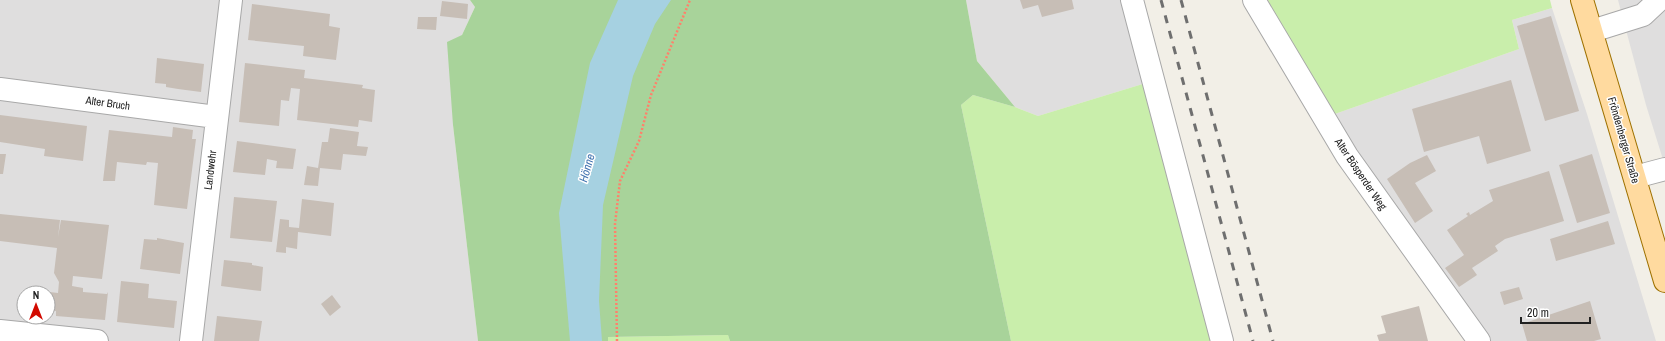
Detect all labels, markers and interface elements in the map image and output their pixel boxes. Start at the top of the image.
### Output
street label: Alter Bruch [84,93,131,113]
street label: Fröndenberger Straße [1605,95,1643,185]
street label: Alter Bösperder Weg [1331,135,1390,213]
street label: Landwehr [201,149,219,191]
water label: Hönne [575,151,599,184]
north arrow [16,285,56,325]
text: N [33,288,39,302]
scale bar [1521,299,1590,325]
text: 20 m [1527,305,1549,321]

